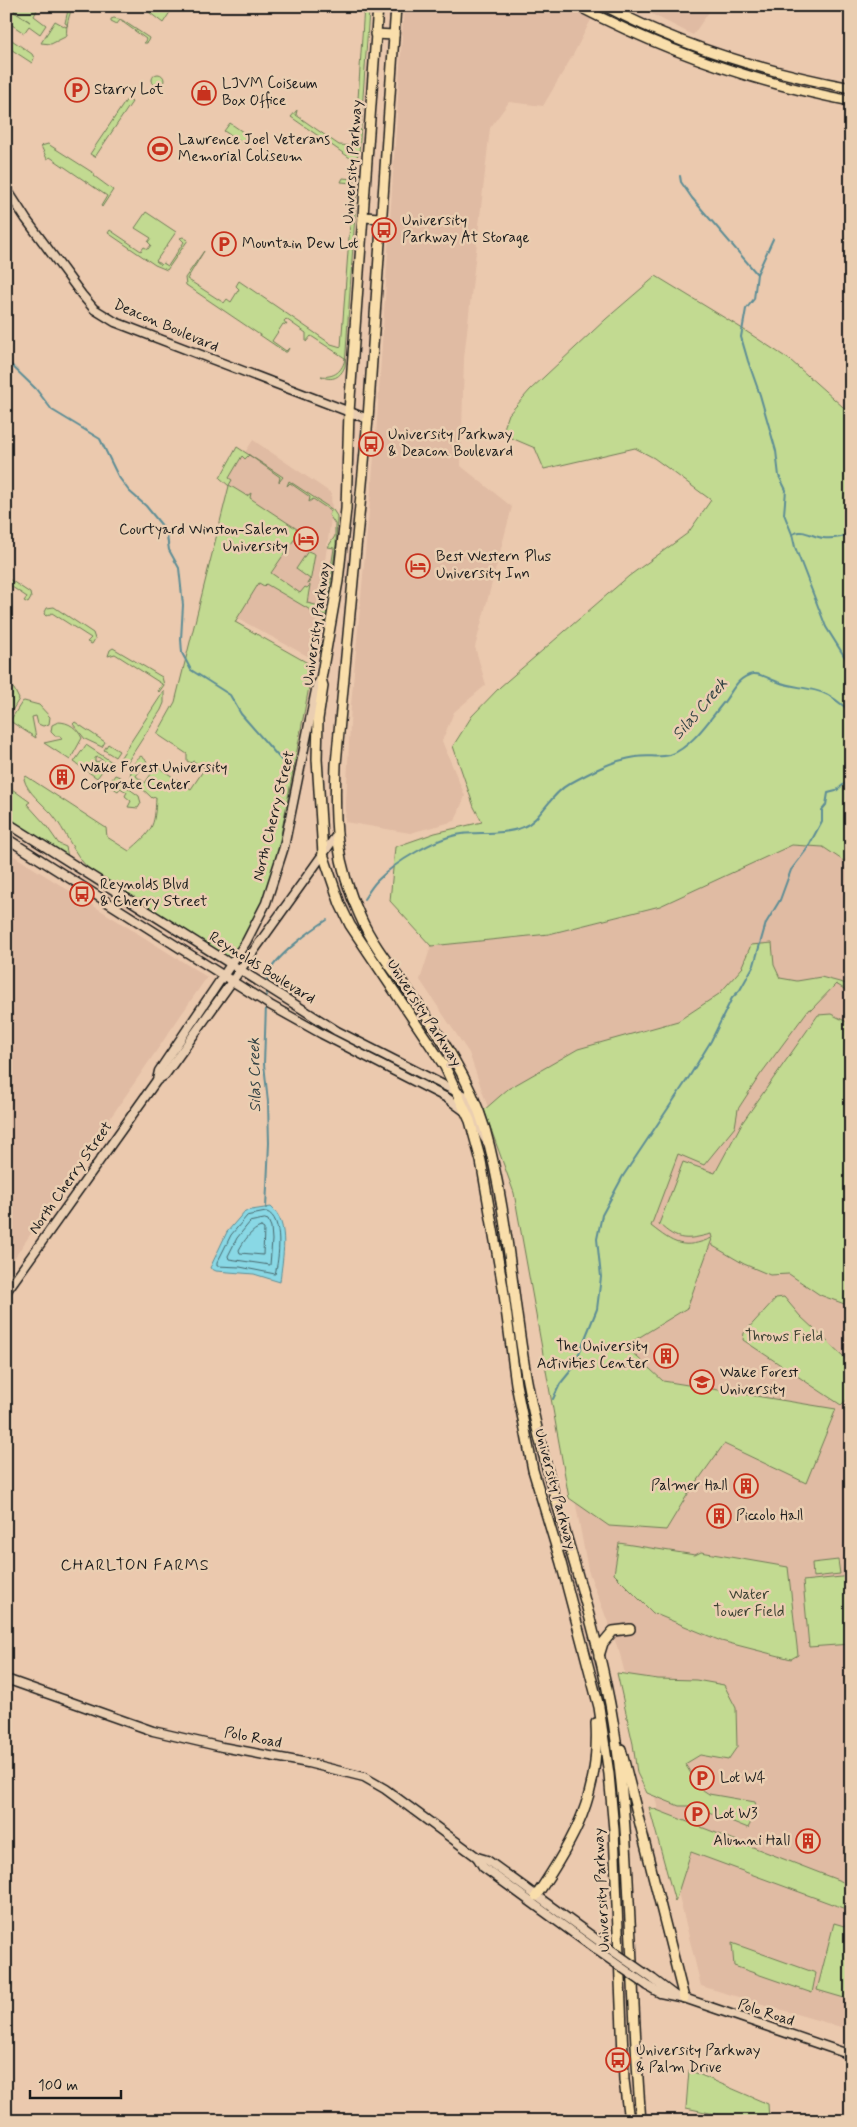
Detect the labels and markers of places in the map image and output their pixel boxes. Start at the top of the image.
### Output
place label: LJVM Coiseum Box Office [222,74,318,111]
parking icon: Starry Lot [64,77,90,103]
place label: Starry Lot [94,80,164,100]
shop icon: LJVM Coiseum Box Office [191,80,217,106]
place label: Lawrence Joel Veterans Memorial Coliseum [178,130,330,167]
sports icon: Lawrence Joel Veterans Memorial Coliseum [147,136,173,162]
place label: University Parkway At Storage [402,211,529,248]
bus stop icon: University Parkway At Storage [371,217,397,243]
parking icon: Mountain Dew Lot [211,231,237,257]
place label: Mountain Dew Lot [242,234,359,254]
place label: University Parkway & Deacon Boulevard [388,425,513,462]
bus stop icon: University Parkway & Deacon Boulevard [358,431,384,457]
place label: Courtyard Winston-Salem University [119,520,288,557]
hotel icon: Courtyard Winston-Salem University [293,526,319,552]
place label: Best Western Plus University Inn [436,547,552,584]
hotel icon: Best Western Plus University Inn [405,553,431,579]
place label: Wake Forest University Corporate Center [80,758,228,795]
building icon: Wake Forest University Corporate Center [49,764,75,790]
place label: Reynolds Blvd & Cherry Street [100,875,207,912]
bus stop icon: Reynolds Blvd & Cherry Street [69,881,95,907]
place label: The University Activities Center [537,1337,649,1374]
building icon: The University Activities Center [653,1343,679,1369]
place label: Wake Forest University [720,1363,799,1400]
school or university icon: Wake Forest University [689,1369,715,1395]
building icon: Palmer Hall [733,1473,759,1499]
place label: Palmer Hall [651,1476,728,1496]
building icon: Piccolo Hall [706,1503,732,1529]
place label: Piccolo Hall [736,1506,803,1526]
parking icon: Lot W4 [689,1765,715,1791]
place label: Lot W4 [720,1768,766,1788]
parking icon: Lot W3 [684,1801,710,1827]
place label: Lot W3 [714,1804,758,1824]
building icon: Alumni Hall [795,1828,821,1854]
place label: Alumni Hall [713,1831,790,1851]
place label: University Parkway & Palm Drive [636,2041,761,2078]
bus stop icon: University Parkway & Palm Drive [605,2047,631,2073]

